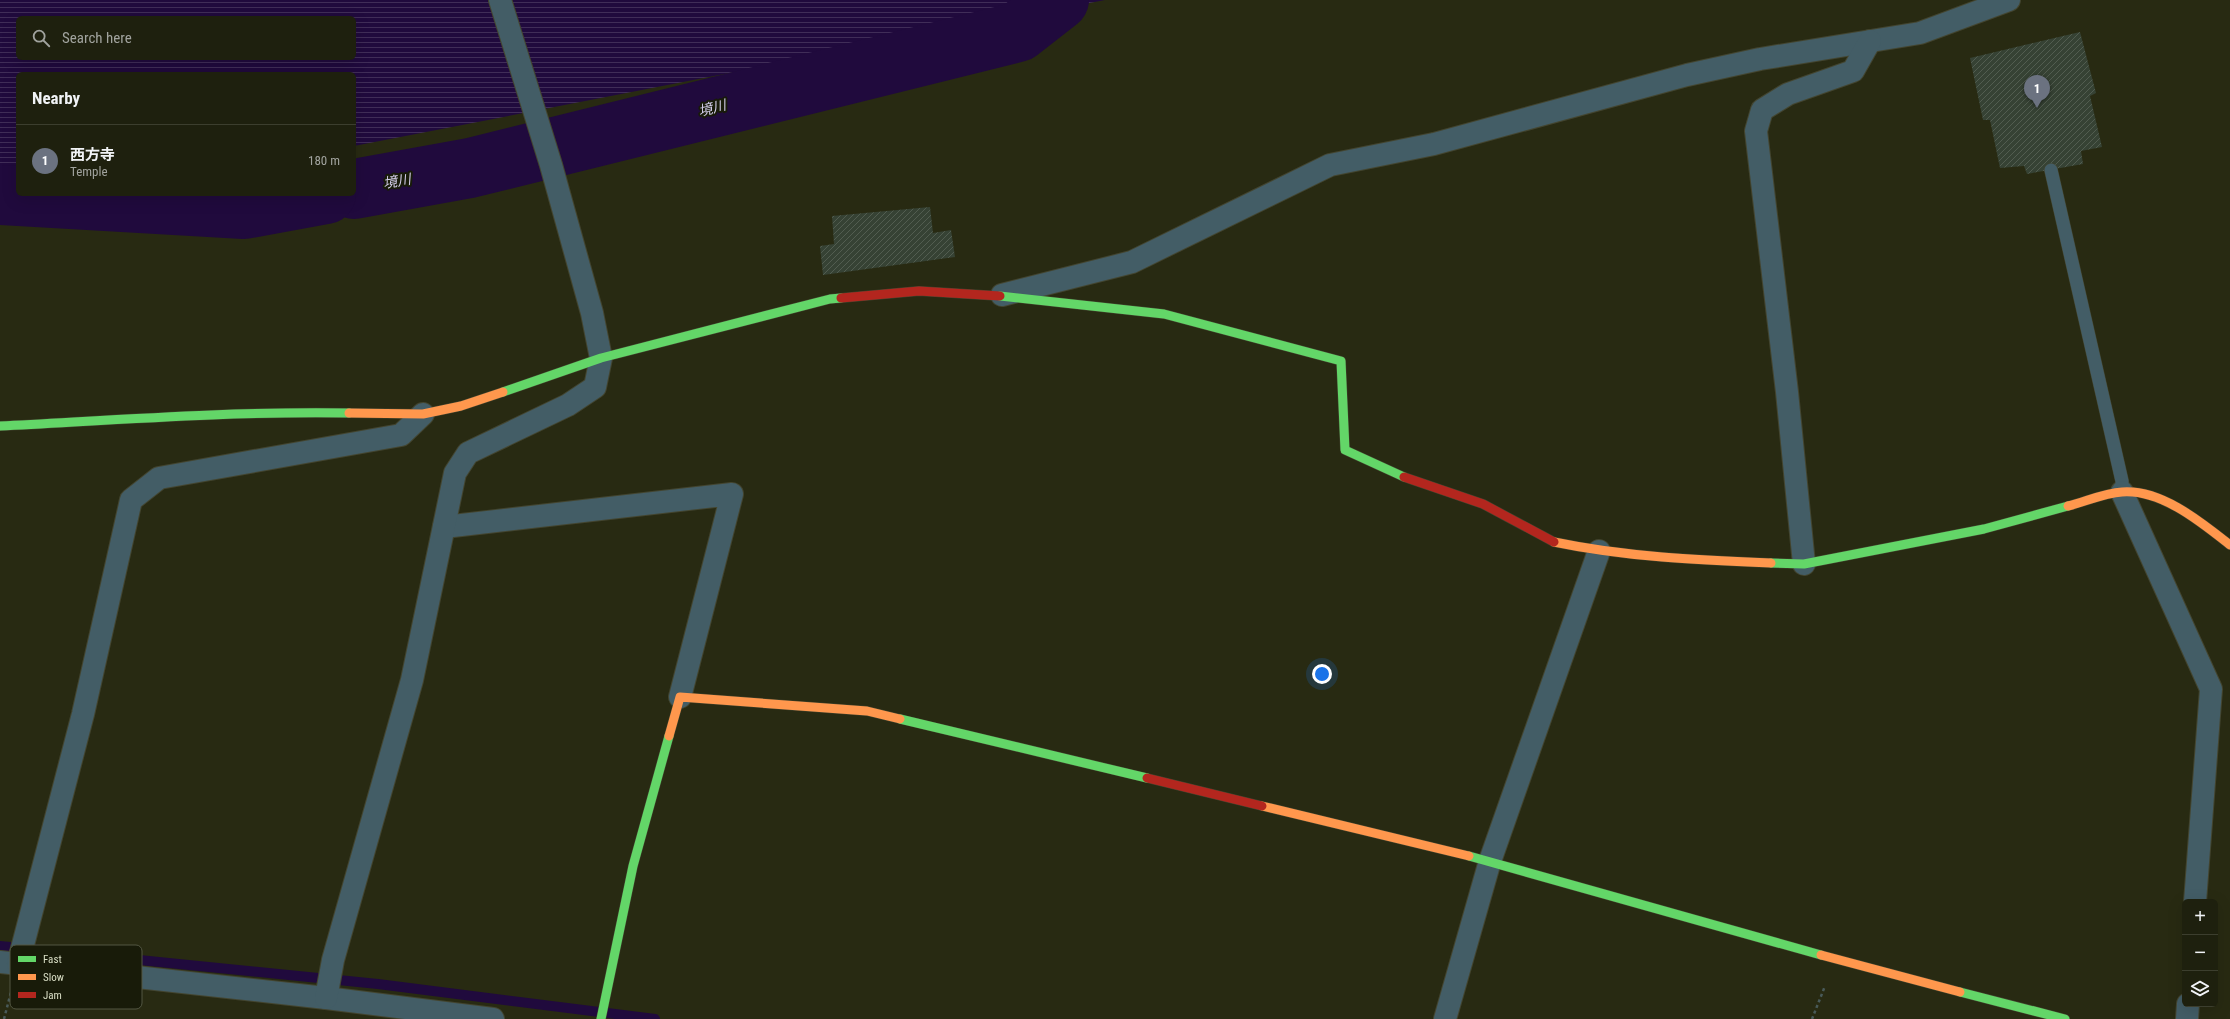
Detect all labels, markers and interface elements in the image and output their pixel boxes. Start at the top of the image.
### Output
search box [16,16,356,60]
icon: search [30,27,52,49]
text: Search here [62,29,132,47]
pin: 1 [2024,75,2050,108]
text: Nearby [32,88,80,108]
water label: 境川 [696,96,729,119]
text: 西方寺 [70,146,115,164]
text: 1 [42,153,48,168]
text: 180 m [308,153,340,168]
text: Temple [70,164,108,179]
water label: 境川 [382,170,414,191]
your location [1312,664,1332,684]
map controls [2182,899,2218,1007]
button: + [2182,899,2218,935]
button: − [2182,935,2218,971]
legend [10,945,142,1009]
text: Fast [43,953,62,966]
text: Slow [43,971,64,984]
button: layers [2182,971,2218,1007]
text: Jam [43,989,62,1002]

